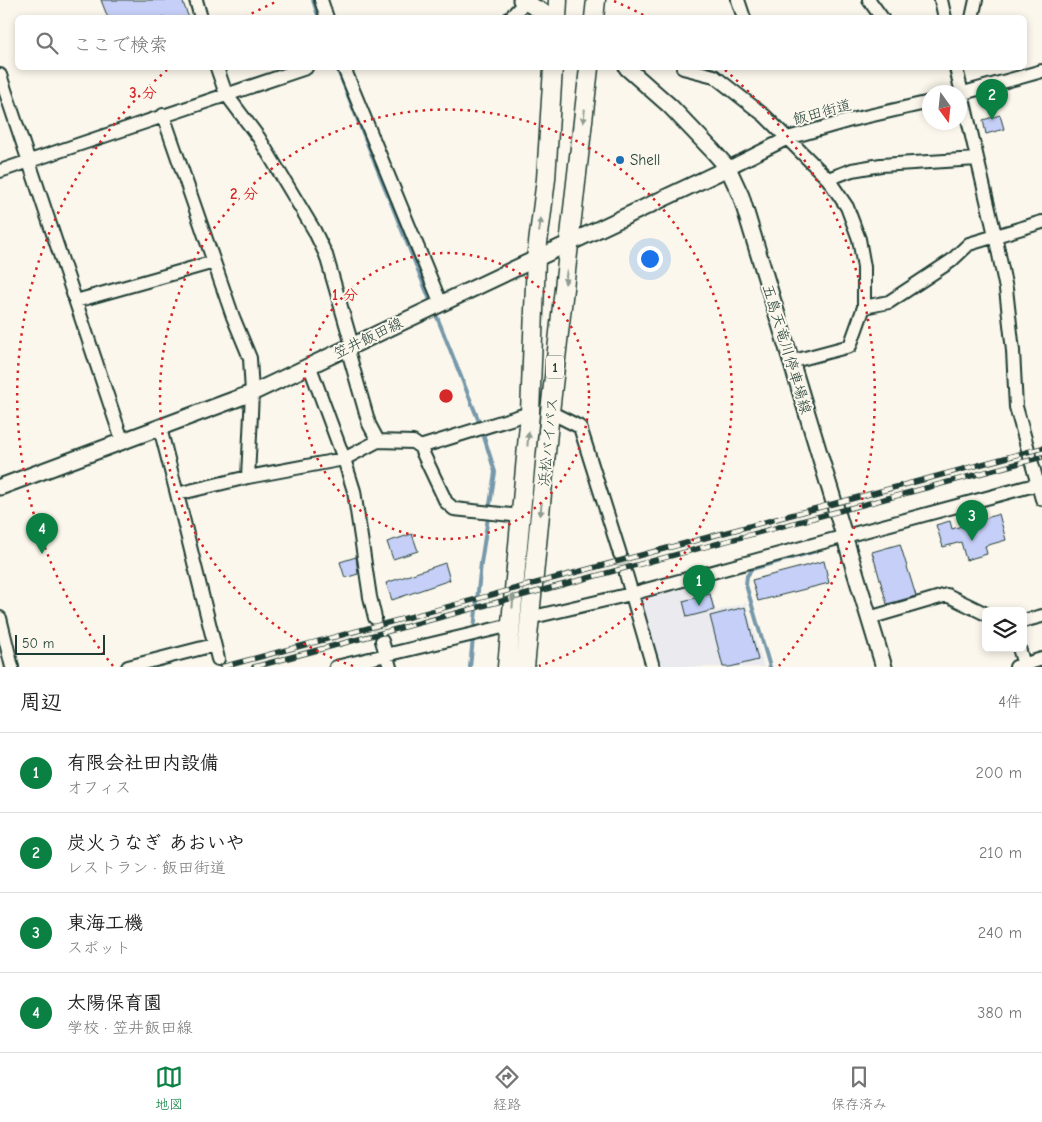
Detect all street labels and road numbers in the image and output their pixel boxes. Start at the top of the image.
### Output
street label: 飯田街道 [791,96,853,128]
street label: 五島天竜川停車場線 [759,282,815,416]
street label: 笠井飯田線 [330,313,406,363]
road number: 1 [546,356,564,378]
street label: 浜松バイパス [534,396,562,488]

